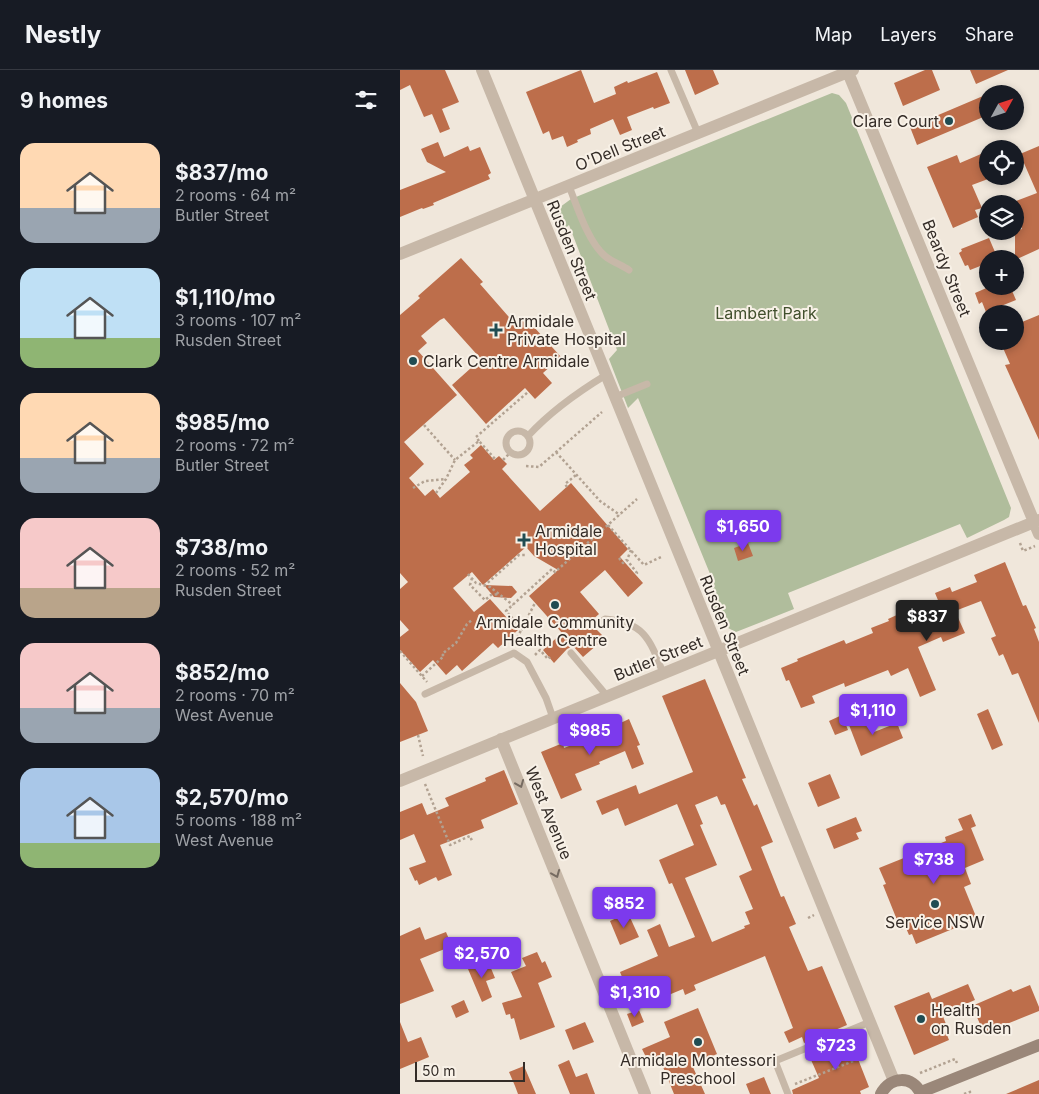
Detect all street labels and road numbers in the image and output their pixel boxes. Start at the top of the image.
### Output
street label: O'Dell Street [572,121,668,175]
street label: Rusden Street [543,197,601,303]
street label: Beardy Street [918,216,976,320]
street label: Rusden Street [696,572,754,678]
street label: Butler Street [611,631,705,685]
street label: West Avenue [521,764,577,862]

